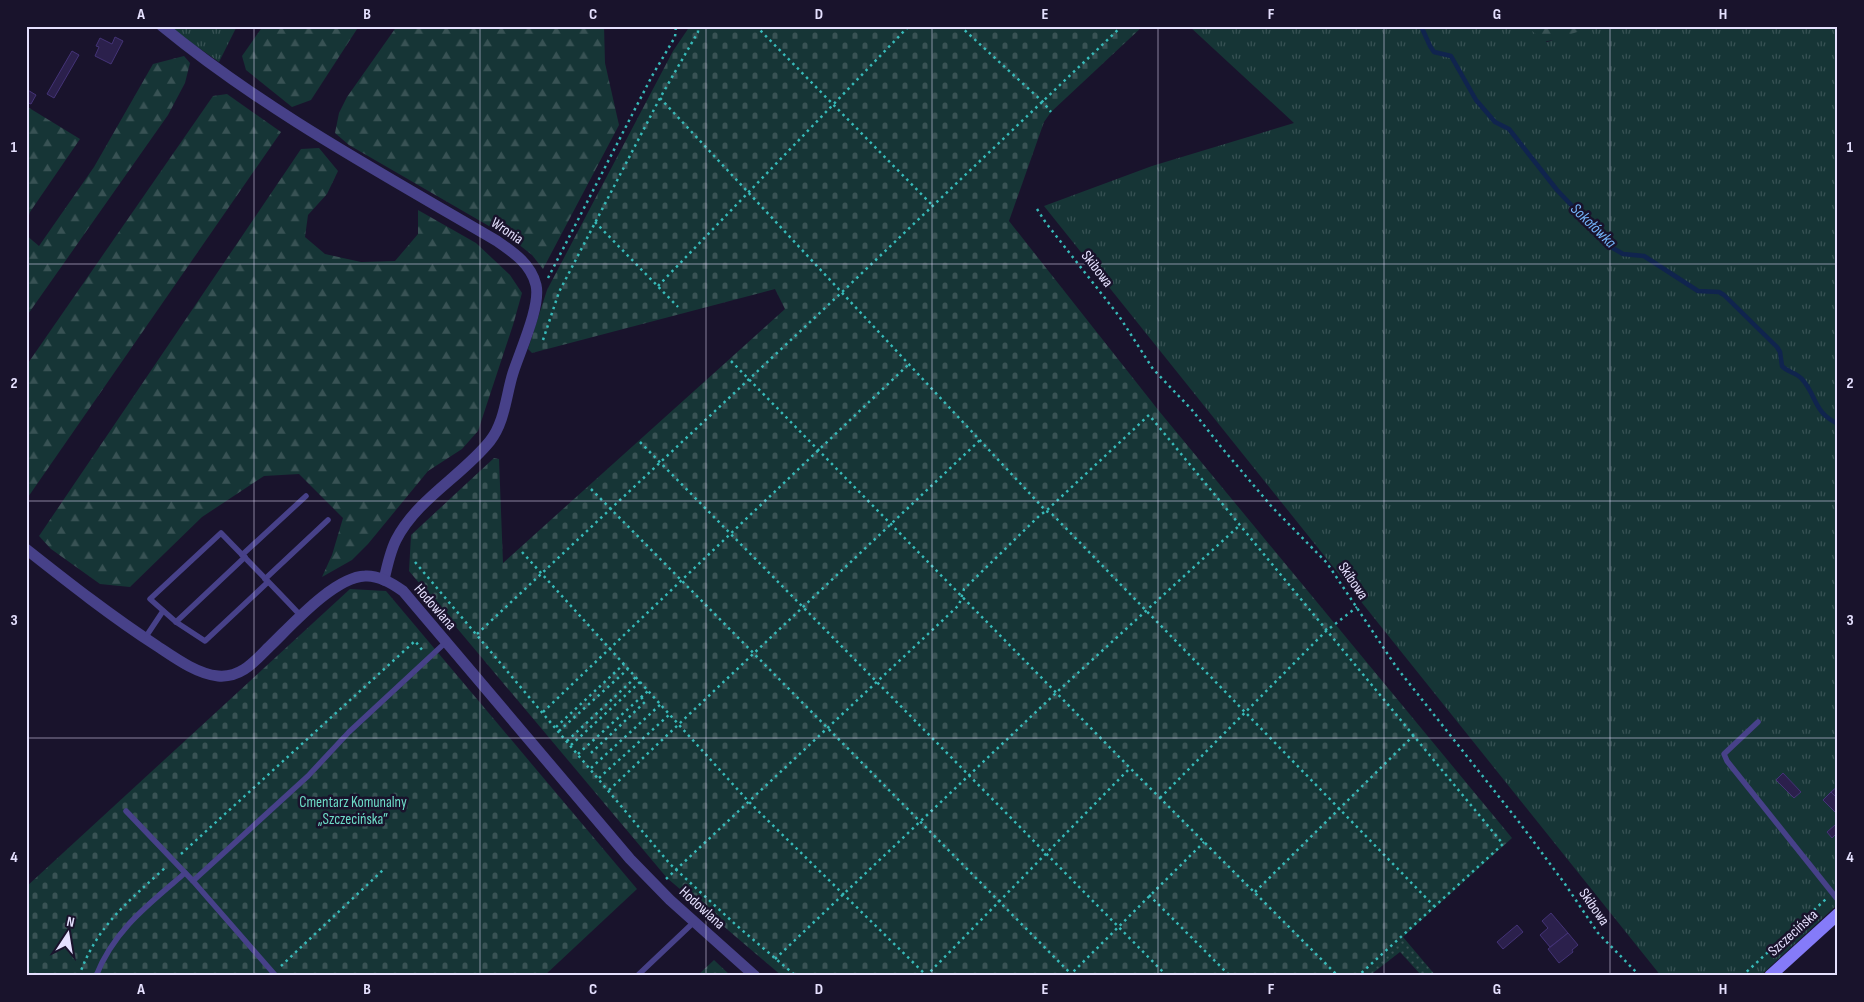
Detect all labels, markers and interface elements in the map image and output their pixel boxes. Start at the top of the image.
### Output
text: A [136,5,145,24]
text: B [363,5,371,24]
text: C [589,5,597,24]
text: D [815,5,823,24]
text: E [1042,5,1049,24]
text: F [1268,5,1275,24]
text: G [1493,5,1501,24]
text: H [1719,5,1727,24]
text: 1 [11,138,18,157]
text: 1 [1847,138,1854,157]
water label: Sokołówka [1566,200,1620,253]
street label: Wronia [487,213,527,249]
street label: Skibowa [1077,247,1117,291]
text: 2 [10,374,18,393]
text: 2 [1846,374,1854,393]
street label: Skibowa [1334,559,1373,604]
street label: Hodowlana [410,580,460,634]
text: 3 [10,611,18,630]
text: 3 [1846,611,1854,630]
park label: Cmentarz Komunalny „Szczecińska” [299,793,407,829]
text: 4 [10,848,18,867]
text: 4 [1846,848,1854,867]
street label: Hodowlana [675,882,729,934]
street label: Skibowa [1574,885,1614,930]
street label: Szczecińska [1764,905,1822,960]
north arrow [42,910,92,960]
text: N [65,913,76,931]
text: A [136,980,145,999]
text: B [363,980,371,999]
text: C [589,980,597,999]
text: D [815,980,823,999]
text: E [1042,980,1049,999]
text: F [1268,980,1275,999]
text: G [1493,980,1501,999]
text: H [1719,980,1727,999]

